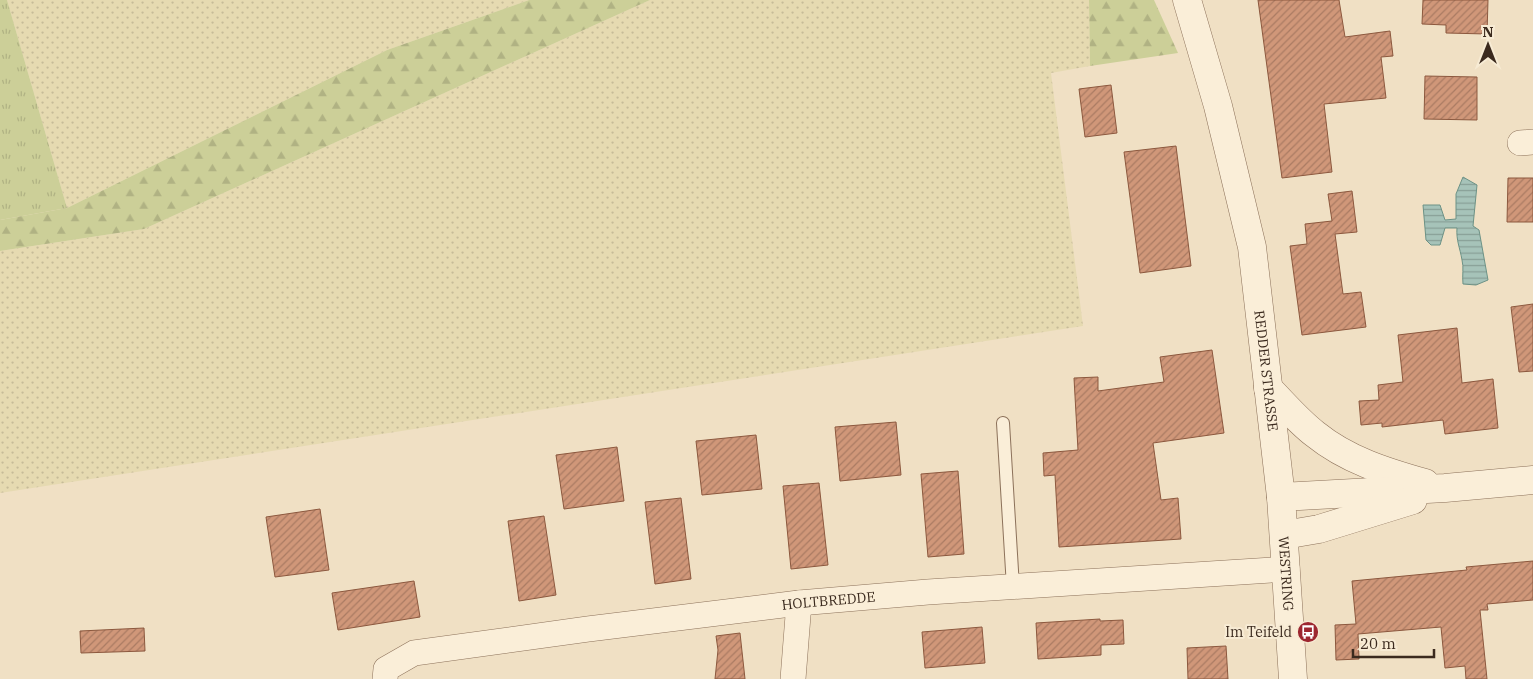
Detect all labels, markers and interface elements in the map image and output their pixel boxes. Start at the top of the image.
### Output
north arrow [1463,20,1513,70]
text: N [1482,23,1494,41]
street label: REDDER STRASSE [1250,309,1282,432]
street label: WESTRING [1275,536,1298,612]
street label: HOLTBREDDE [780,588,876,614]
bus stop icon: Im Teifeld [1296,620,1320,644]
place label: Im Teifeld [1225,623,1292,641]
scale bar [1353,626,1434,658]
text: 20 m [1360,634,1396,653]

